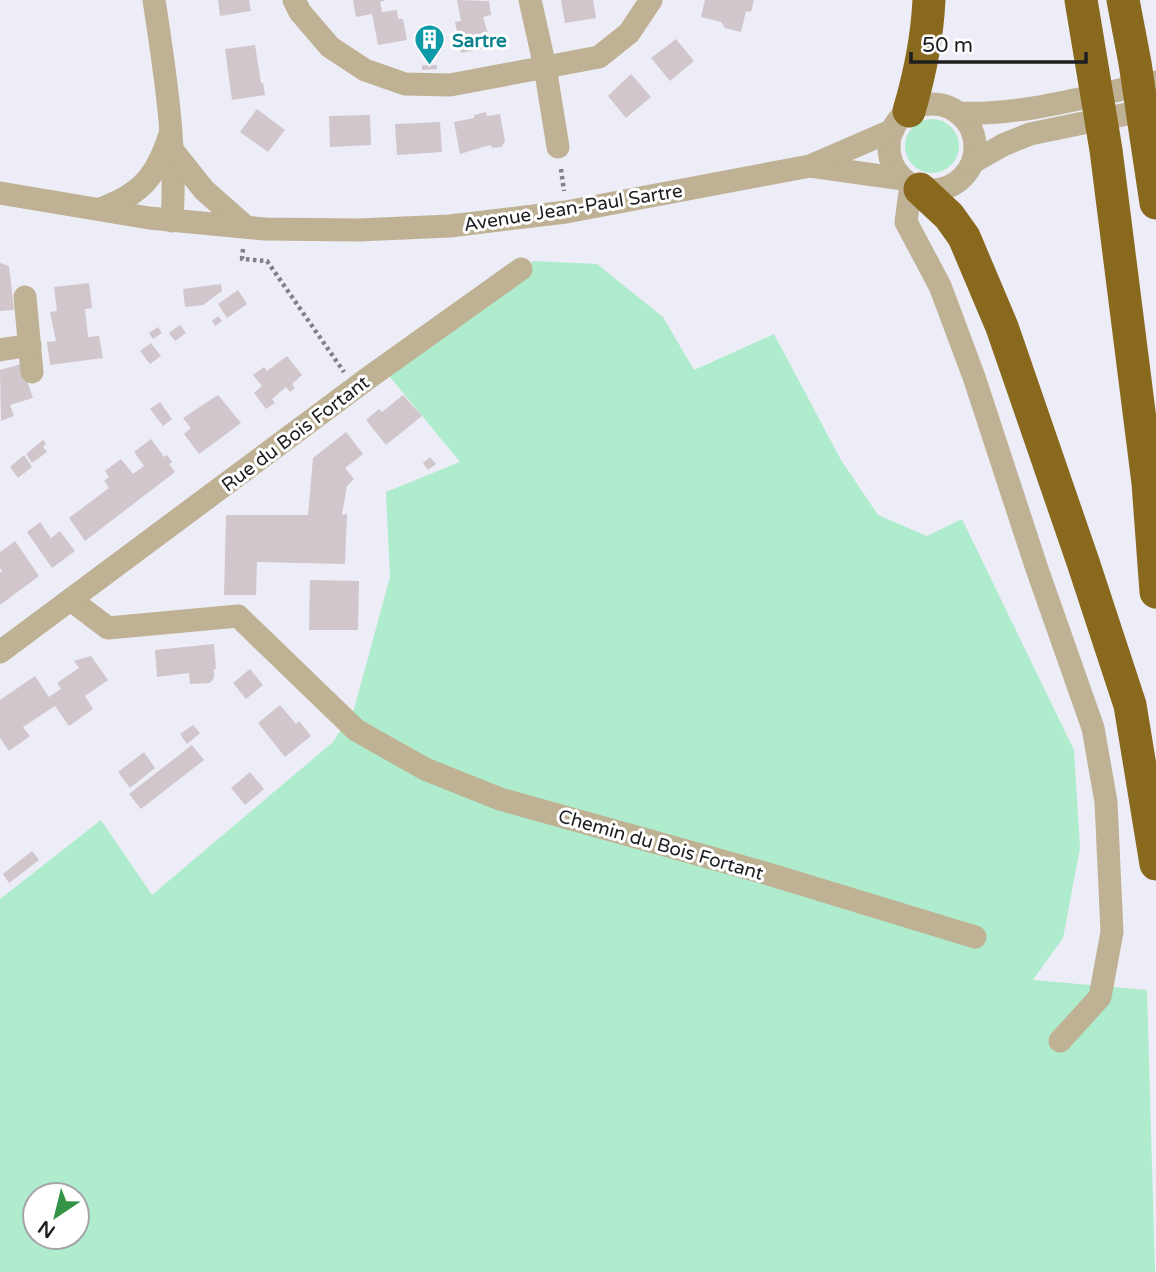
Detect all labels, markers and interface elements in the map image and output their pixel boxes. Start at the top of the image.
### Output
scale bar [911,21,1086,65]
building icon: Sartre [412,23,446,67]
place label: Sartre [452,30,507,52]
text: 50 m [922,33,973,58]
street label: Avenue Jean-Paul Sartre [462,180,684,236]
street label: Rue du Bois Fortant [218,371,374,496]
street label: Chemin du Bois Fortant [556,805,766,885]
north arrow [21,1181,91,1251]
text: N [34,1216,59,1242]

